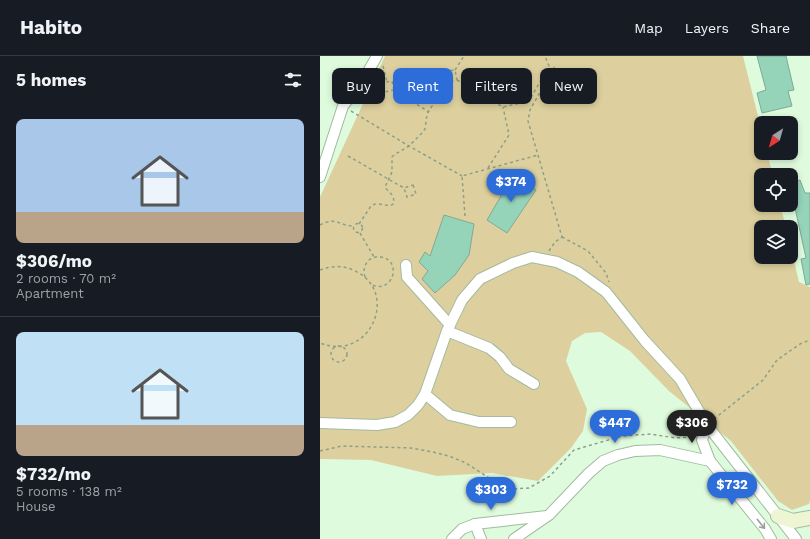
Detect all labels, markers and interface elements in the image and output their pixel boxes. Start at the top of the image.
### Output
text: Habito [20,16,82,39]
text: Map [634,20,663,36]
text: Layers [685,20,729,36]
text: Share [751,20,790,36]
chip: Buy [332,68,385,104]
chip: Rent [393,68,453,104]
chip: Filters [461,68,532,104]
chip: New [540,68,597,104]
icon: filters [282,69,304,91]
text: 5 homes [16,70,86,90]
north arrow [754,116,798,160]
map controls [754,116,798,264]
icon: home [124,145,196,217]
button: locate [754,168,798,212]
pin: $374 [487,169,535,203]
text: $374 [496,174,526,189]
button: layers [754,220,798,264]
text: $306/mo [16,251,92,271]
text: 2 rooms · 70 m² [16,271,116,286]
text: Apartment [16,286,84,301]
icon: home [124,358,196,430]
pin: $447 [591,410,639,444]
pin: $306 [668,410,716,444]
text: $447 [599,415,631,430]
text: $306 [676,415,708,430]
text: $732/mo [16,464,91,484]
pin: $732 [708,472,756,506]
pin: $303 [467,477,515,511]
text: $732 [716,477,748,492]
text: $303 [475,482,507,497]
text: 5 rooms · 138 m² [16,484,122,499]
text: House [16,499,56,514]
one-way arrow [757,518,765,529]

